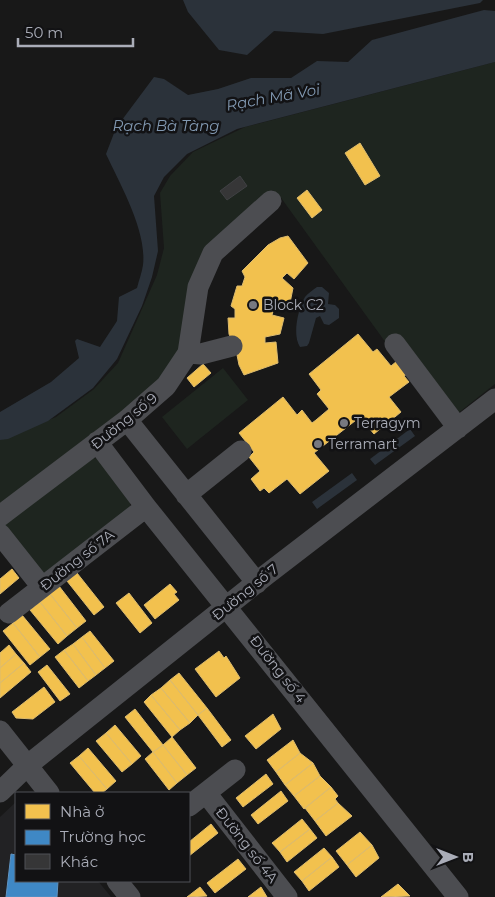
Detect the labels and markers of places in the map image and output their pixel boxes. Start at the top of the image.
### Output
place label: Block C2 [263,296,324,314]
marker: Block C2 [247,299,259,311]
place label: Terragym [354,414,421,432]
marker: Terragym [338,417,350,429]
place label: Terramart [328,435,397,453]
marker: Terramart [312,438,324,450]

